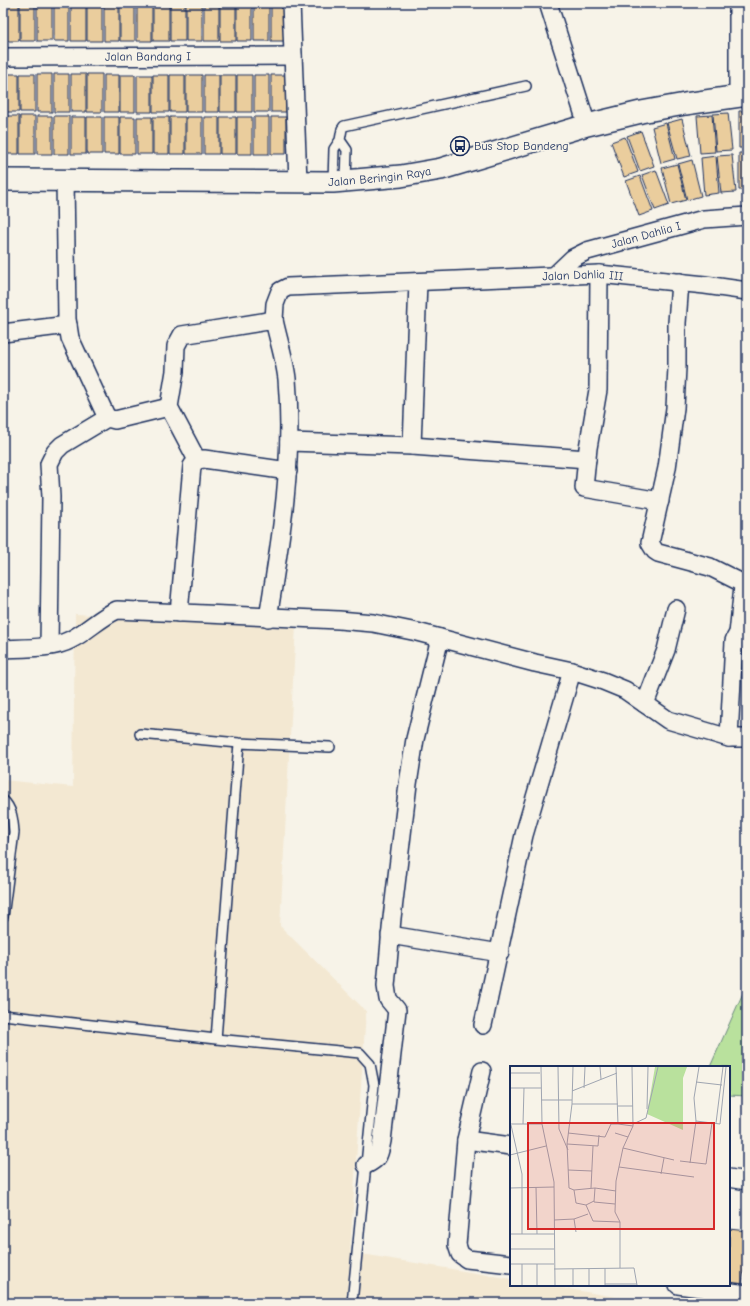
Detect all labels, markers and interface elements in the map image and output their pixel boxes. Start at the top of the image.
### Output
street label: Jalan Bandang I [105,49,191,64]
bus stop icon: Bus Stop Bandeng [449,135,471,157]
place label: Bus Stop Bandeng [474,139,569,153]
street label: Jalan Beringin Raya [328,164,432,189]
street label: Jalan Dahlia I [610,219,683,251]
street label: Jalan Dahlia III [542,267,624,284]
inset map [510,1066,730,1286]

